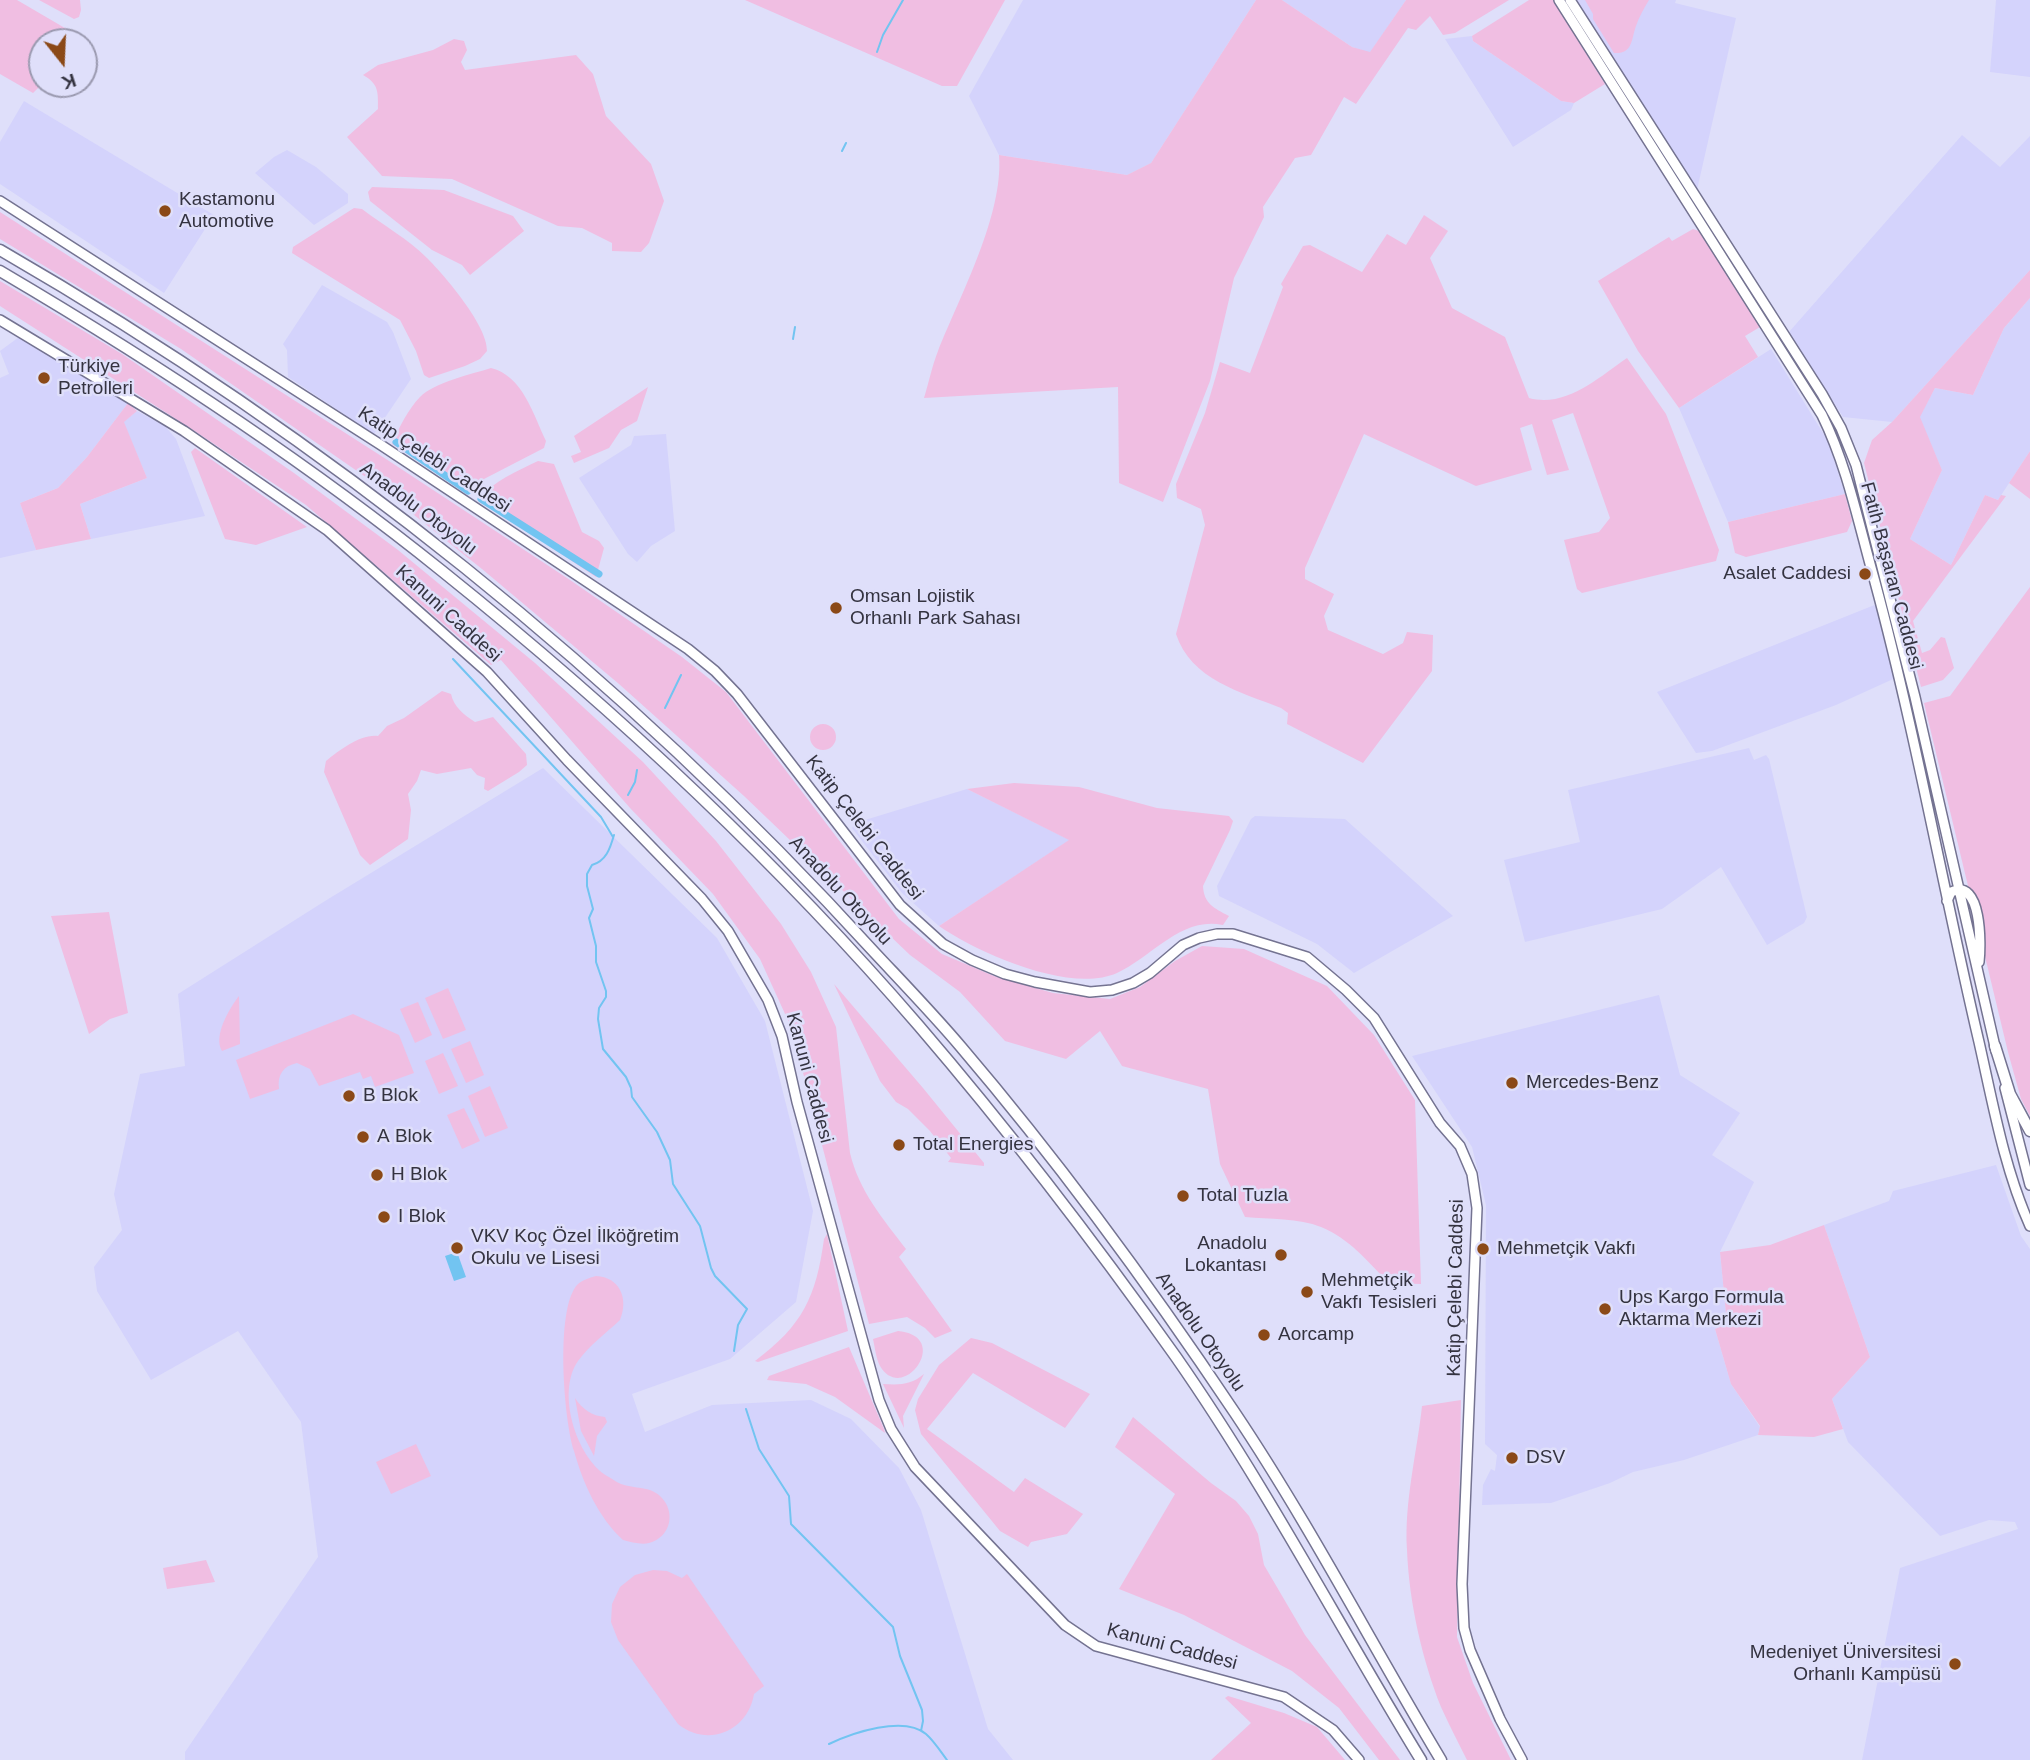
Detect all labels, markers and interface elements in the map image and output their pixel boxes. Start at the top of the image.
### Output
north arrow [28,28,98,98]
text: K [59,69,79,94]
place label: Kastamonu Automotive [179,189,275,233]
marker: Kastamonu Automotive [157,203,173,219]
place label: Türkiye Petrolleri [58,356,133,400]
marker: Türkiye Petrolleri [36,370,52,386]
street label: Katip Çelebi Caddesi [353,402,515,518]
street label: Anadolu Otoyolu [355,458,481,560]
street label: Fatih Başaran Caddesi [1855,480,1927,672]
street label: Kanuni Caddesi [391,561,505,667]
place label: Asalet Caddesi [1723,563,1851,585]
marker: Asalet Caddesi [1857,566,1873,582]
place label: Omsan Lojistik Orhanlı Park Sahası [850,586,1021,630]
marker: Omsan Lojistik Orhanlı Park Sahası [828,600,844,616]
street label: Katip Çelebi Caddesi [800,751,928,905]
street label: Anadolu Otoyolu [784,832,896,950]
street label: Kanuni Caddesi [781,1010,837,1146]
place label: Mercedes-Benz [1526,1072,1659,1094]
marker: Mercedes-Benz [1504,1075,1520,1091]
place label: B Blok [363,1085,418,1107]
marker: B Blok [341,1088,357,1104]
place label: A Blok [377,1126,432,1148]
marker: A Blok [355,1129,371,1145]
place label: Total Energies [913,1134,1033,1156]
marker: Total Energies [891,1137,907,1153]
place label: H Blok [391,1164,447,1186]
marker: H Blok [369,1167,385,1183]
place label: Total Tuzla [1197,1185,1288,1207]
marker: Total Tuzla [1175,1188,1191,1204]
street label: Katip Çelebi Caddesi [1443,1199,1469,1377]
place label: I Blok [398,1206,446,1228]
marker: I Blok [376,1209,392,1225]
place label: VKV Koç Özel İlköğretim Okulu ve Lisesi [471,1226,679,1270]
place label: Anadolu Lokantası [1185,1233,1267,1277]
place label: Mehmetçik Vakfı [1497,1238,1636,1260]
marker: VKV Koç Özel İlköğretim Okulu ve Lisesi [449,1240,465,1256]
marker: Mehmetçik Vakfı [1475,1241,1491,1257]
marker: Anadolu Lokantası [1273,1247,1289,1263]
street label: Anadolu Otoyolu [1150,1268,1250,1396]
place label: Mehmetçik Vakfı Tesisleri [1321,1270,1437,1314]
marker: Mehmetçik Vakfı Tesisleri [1299,1284,1315,1300]
place label: Ups Kargo Formula Aktarma Merkezi [1619,1287,1784,1331]
marker: Ups Kargo Formula Aktarma Merkezi [1597,1301,1613,1317]
place label: Aorcamp [1278,1324,1354,1346]
marker: Aorcamp [1256,1327,1272,1343]
place label: DSV [1526,1447,1565,1469]
marker: DSV [1504,1450,1520,1466]
street label: Kanuni Caddesi [1104,1619,1240,1675]
place label: Medeniyet Üniversitesi Orhanlı Kampüsü [1750,1642,1941,1686]
marker: Medeniyet Üniversitesi Orhanlı Kampüsü [1947,1656,1963,1672]

